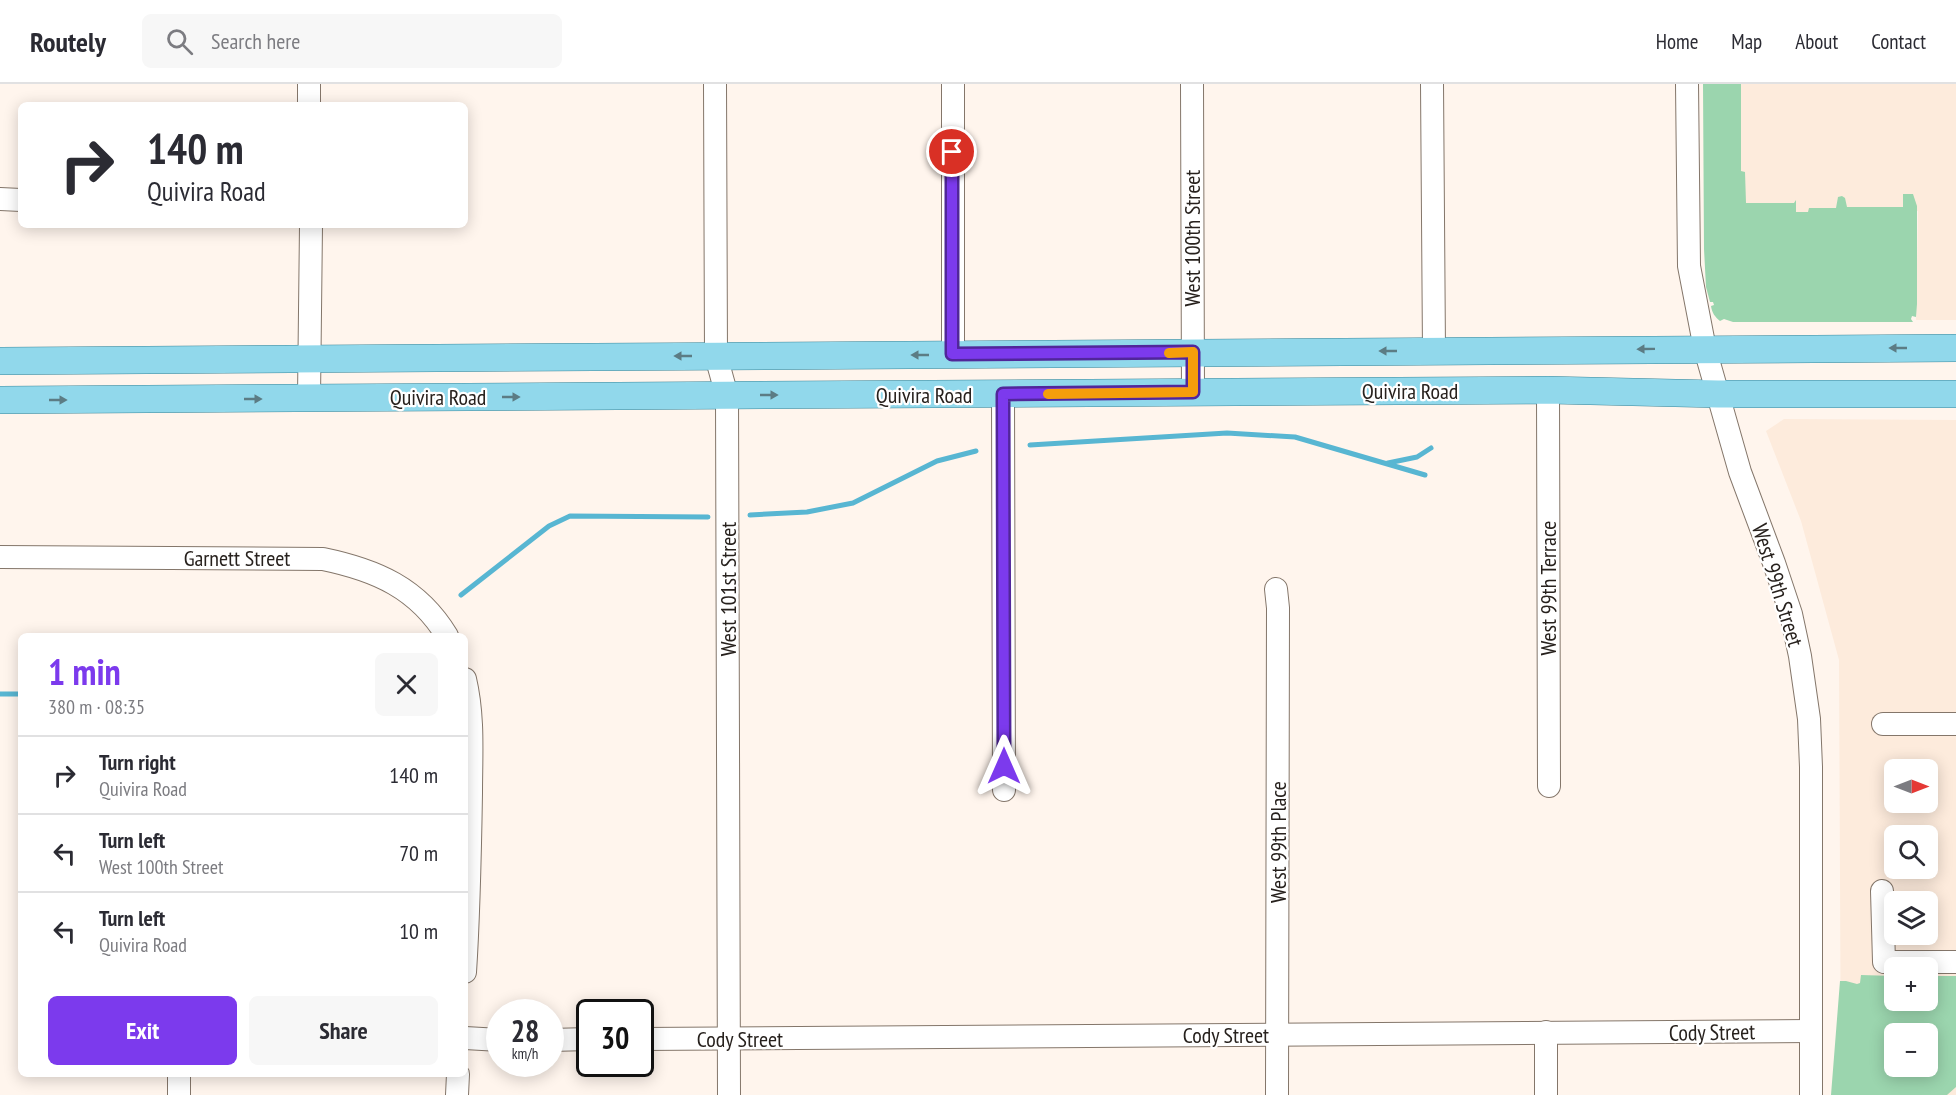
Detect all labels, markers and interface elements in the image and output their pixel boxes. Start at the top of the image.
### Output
search box [142,14,562,68]
text: Routely [30,23,106,60]
icon: search [163,25,196,58]
text: Search here [211,27,300,55]
text: Home [1656,28,1698,55]
text: Map [1731,28,1762,55]
text: About [1795,28,1838,55]
text: Contact [1871,28,1926,55]
text: 140 m [147,121,244,176]
icon: right [48,126,126,204]
pin [926,126,977,177]
icon: arrive [935,135,968,168]
street label: West 100th Street [1178,170,1206,306]
text: Quivira Road [147,174,266,208]
one-way arrow [1888,343,1907,353]
one-way arrow [1637,344,1656,354]
one-way arrow [1379,347,1398,356]
one-way arrow [911,350,930,359]
one-way arrow [674,351,693,361]
street label: Quivira Road [1362,377,1458,405]
street label: Quivira Road [876,381,972,409]
street label: Quivira Road [390,383,486,411]
one-way arrow [760,390,779,400]
one-way arrow [502,392,521,402]
one-way arrow [244,394,263,403]
one-way arrow [49,395,68,405]
street label: West 99th Street [1746,520,1810,650]
street label: West 99th Terrace [1534,521,1562,655]
street label: West 101st Street [714,522,742,656]
street label: Garnett Street [184,544,290,572]
text: 1 min [48,648,121,695]
button: close [375,653,438,716]
text: 380 m · 08:35 [48,694,145,720]
position arrow [972,734,1036,798]
text: Turn right [99,748,176,776]
icon: right [48,759,81,792]
north arrow [1884,759,1938,813]
map controls [1884,759,1938,1077]
text: 140 m [389,761,438,789]
text: Quivira Road [99,776,187,802]
street label: West 99th Place [1264,781,1292,903]
button: search [1884,825,1938,879]
text: Turn left [99,826,165,854]
icon: left [48,837,81,870]
text: 70 m [399,839,438,867]
text: West 100th Street [99,854,223,880]
button: layers [1884,891,1938,945]
text: Turn left [99,904,165,932]
icon: left [48,915,81,948]
text: 10 m [399,917,438,945]
text: Quivira Road [99,932,187,958]
button: + [1884,957,1938,1011]
button: Exit [48,996,237,1065]
button: Share [249,996,438,1065]
speed limit sign: 30 [576,999,654,1077]
text: 28 [511,1011,539,1050]
street label: Cody Street [1669,1017,1755,1047]
street label: Cody Street [1183,1021,1269,1049]
button: − [1884,1023,1938,1077]
street label: Cody Street [697,1025,783,1053]
text: km/h [512,1044,538,1063]

